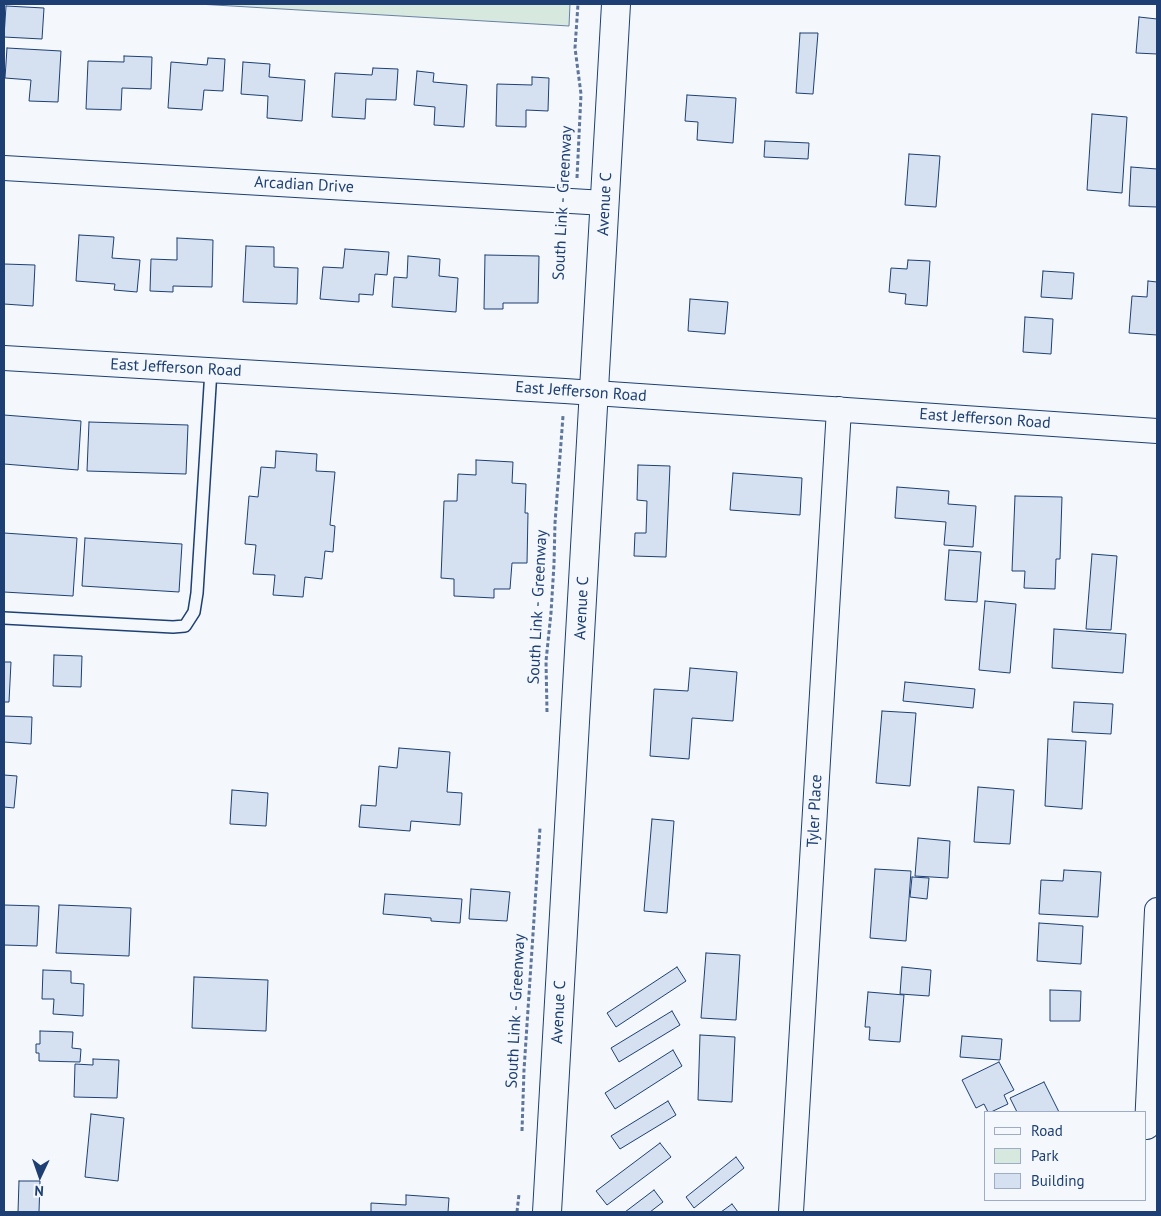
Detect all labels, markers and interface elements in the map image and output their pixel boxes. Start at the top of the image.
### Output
street label: South Link - Greenway [549,125,577,281]
street label: Avenue C [594,172,616,236]
street label: Arcadian Drive [254,173,354,197]
street label: East Jefferson Road [110,355,242,381]
street label: East Jefferson Road [515,378,647,406]
street label: East Jefferson Road [919,405,1051,433]
street label: South Link - Greenway [524,529,552,685]
street label: Avenue C [571,576,593,640]
street label: Tyler Place [803,774,827,848]
street label: South Link - Greenway [502,933,530,1089]
street label: Avenue C [548,980,570,1044]
legend [984,1111,1146,1201]
text: Road [1031,1121,1063,1140]
text: Park [1031,1146,1059,1165]
north arrow [15,1151,65,1201]
text: Building [1031,1171,1085,1190]
text: N [34,1182,44,1200]

